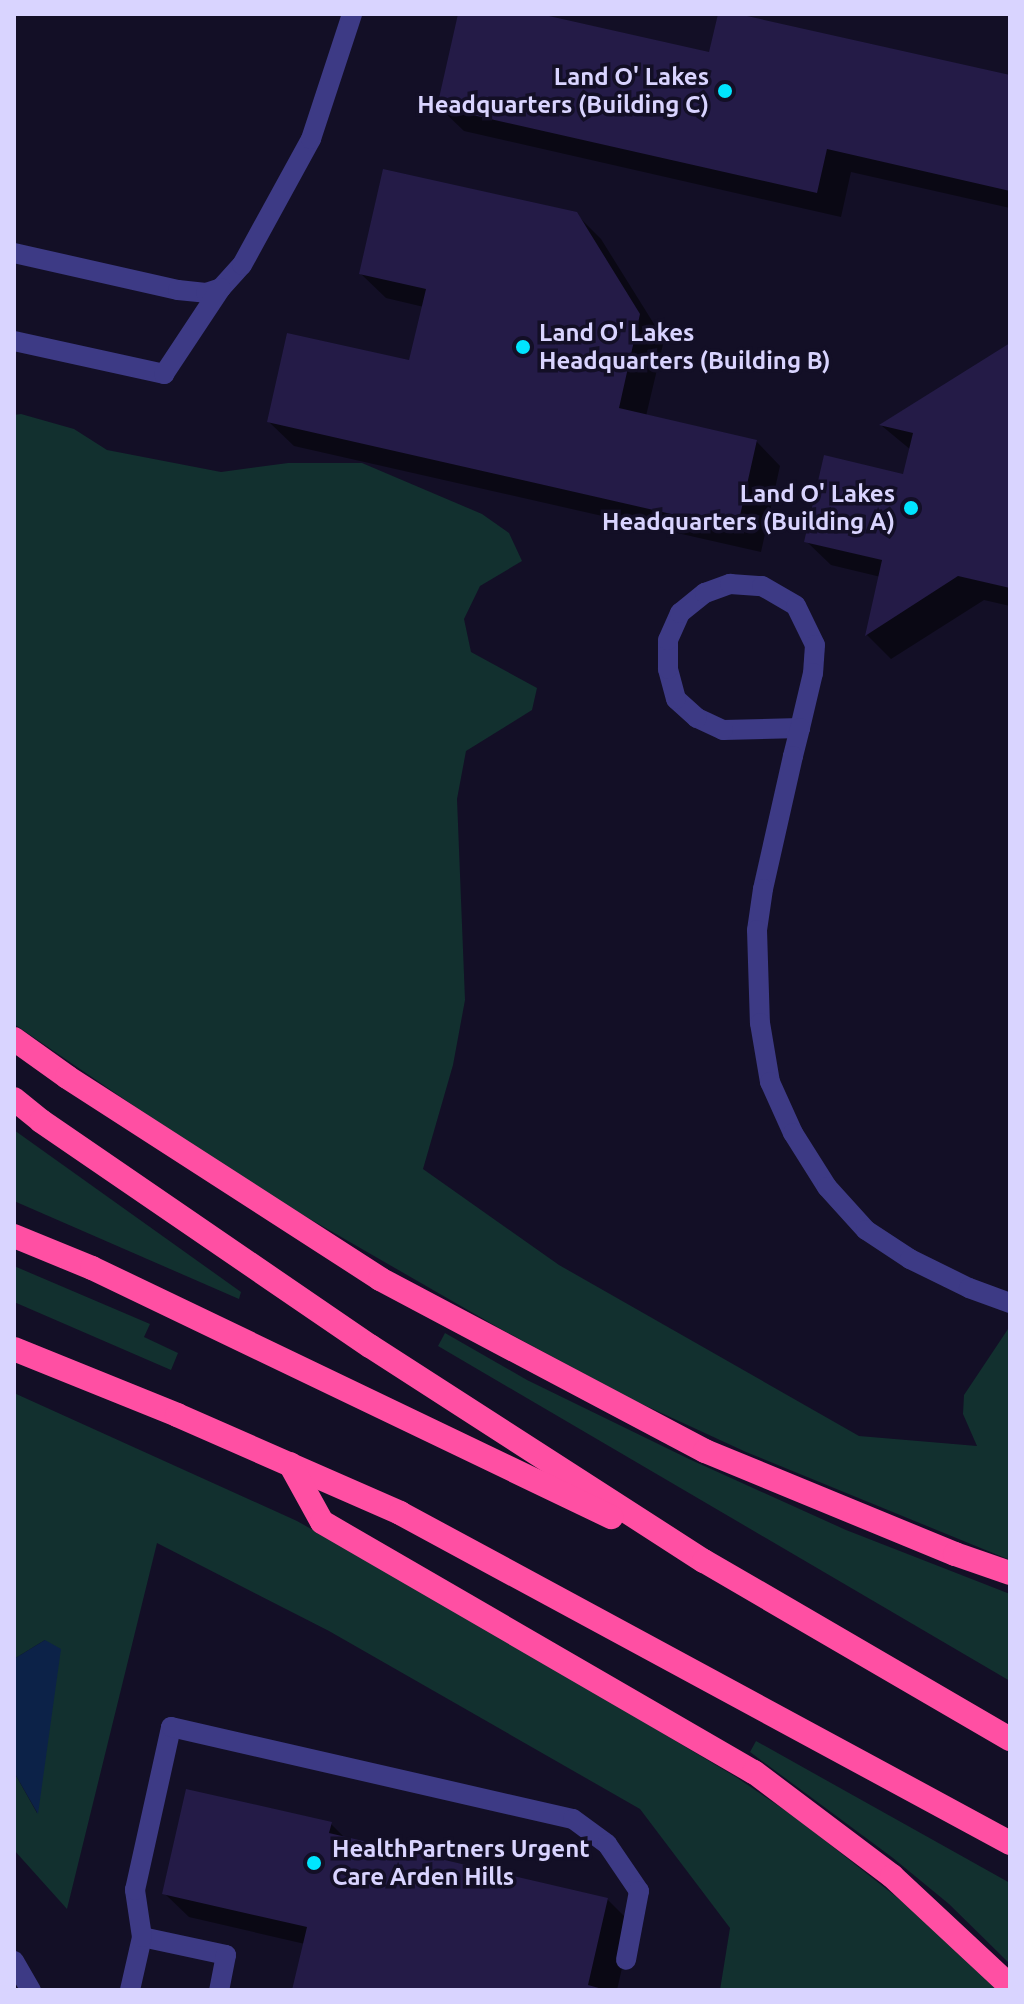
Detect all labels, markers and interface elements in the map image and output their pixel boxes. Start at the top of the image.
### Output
place label: Land O' Lakes Headquarters (Building C) [417,63,709,119]
marker: Land O' Lakes Headquarters (Building C) [716,82,734,100]
place label: Land O' Lakes Headquarters (Building B) [539,319,831,375]
marker: Land O' Lakes Headquarters (Building B) [514,338,532,356]
place label: Land O' Lakes Headquarters (Building A) [602,480,895,536]
marker: Land O' Lakes Headquarters (Building A) [902,499,920,517]
place label: HealthPartners Urgent Care Arden Hills [332,1835,590,1891]
marker: HealthPartners Urgent Care Arden Hills [303,1852,325,1874]

